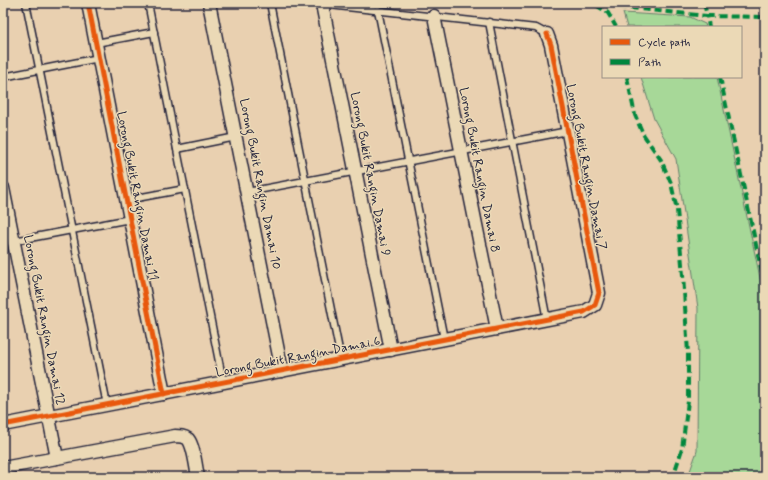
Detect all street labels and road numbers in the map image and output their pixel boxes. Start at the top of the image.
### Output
street label: Lorong Bukit Rangin Damai 7 [560,83,610,252]
street label: Lorong Bukit Rangin Damai 8 [453,86,503,254]
street label: Lorong Bukit Rangin Damai 9 [344,90,394,258]
street label: Lorong Bukit Rangin Damai 10 [233,97,285,271]
street label: Lorong Bukit Rangin Damai 11 [110,110,162,282]
street label: Lorong Bukit Rangin Damai 12 [17,233,69,407]
street label: Lorong Bukit Rangin Damai 6 [214,333,382,383]

